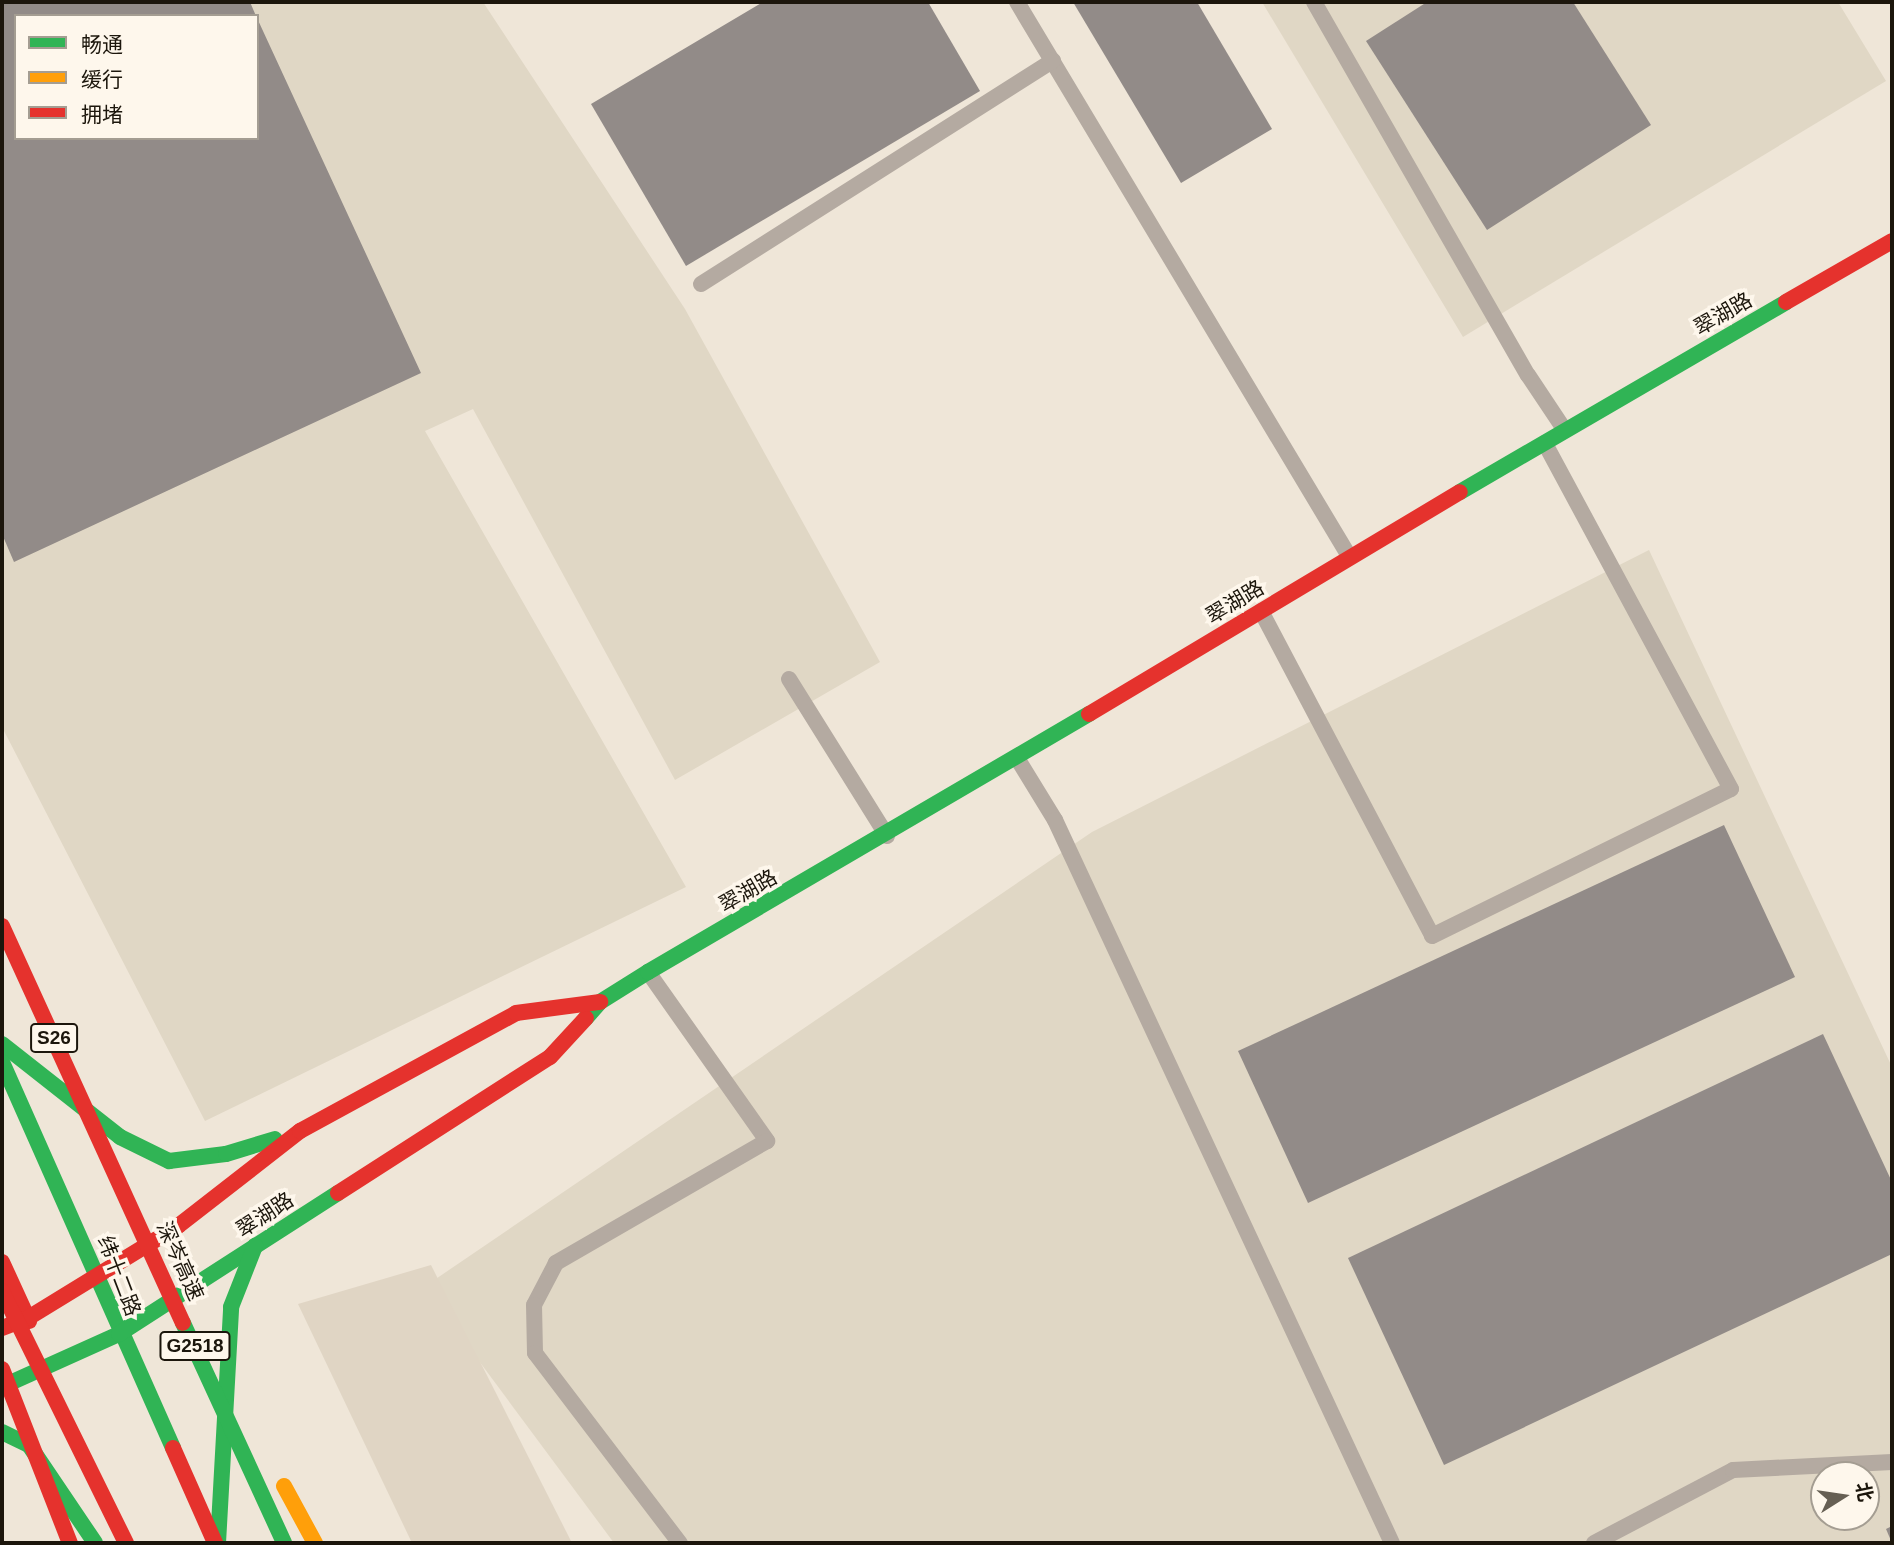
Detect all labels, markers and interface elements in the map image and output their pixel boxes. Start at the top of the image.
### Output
legend [14,14,259,140]
text: 畅通 [81,33,123,56]
text: 缓行 [81,68,123,91]
text: 拥堵 [81,103,123,126]
street label: 翠湖路 [1689,287,1757,341]
street label: 翠湖路 [1202,575,1268,629]
street label: 翠湖路 [714,864,782,918]
road number: S26 [30,1022,78,1054]
street label: 翠湖路 [232,1187,298,1243]
street label: 深岑高速 [151,1218,209,1304]
street label: 纬十二路 [92,1232,146,1320]
road number: G2518 [158,1330,232,1362]
north arrow [1810,1461,1880,1531]
text: 北 [1852,1480,1876,1503]

